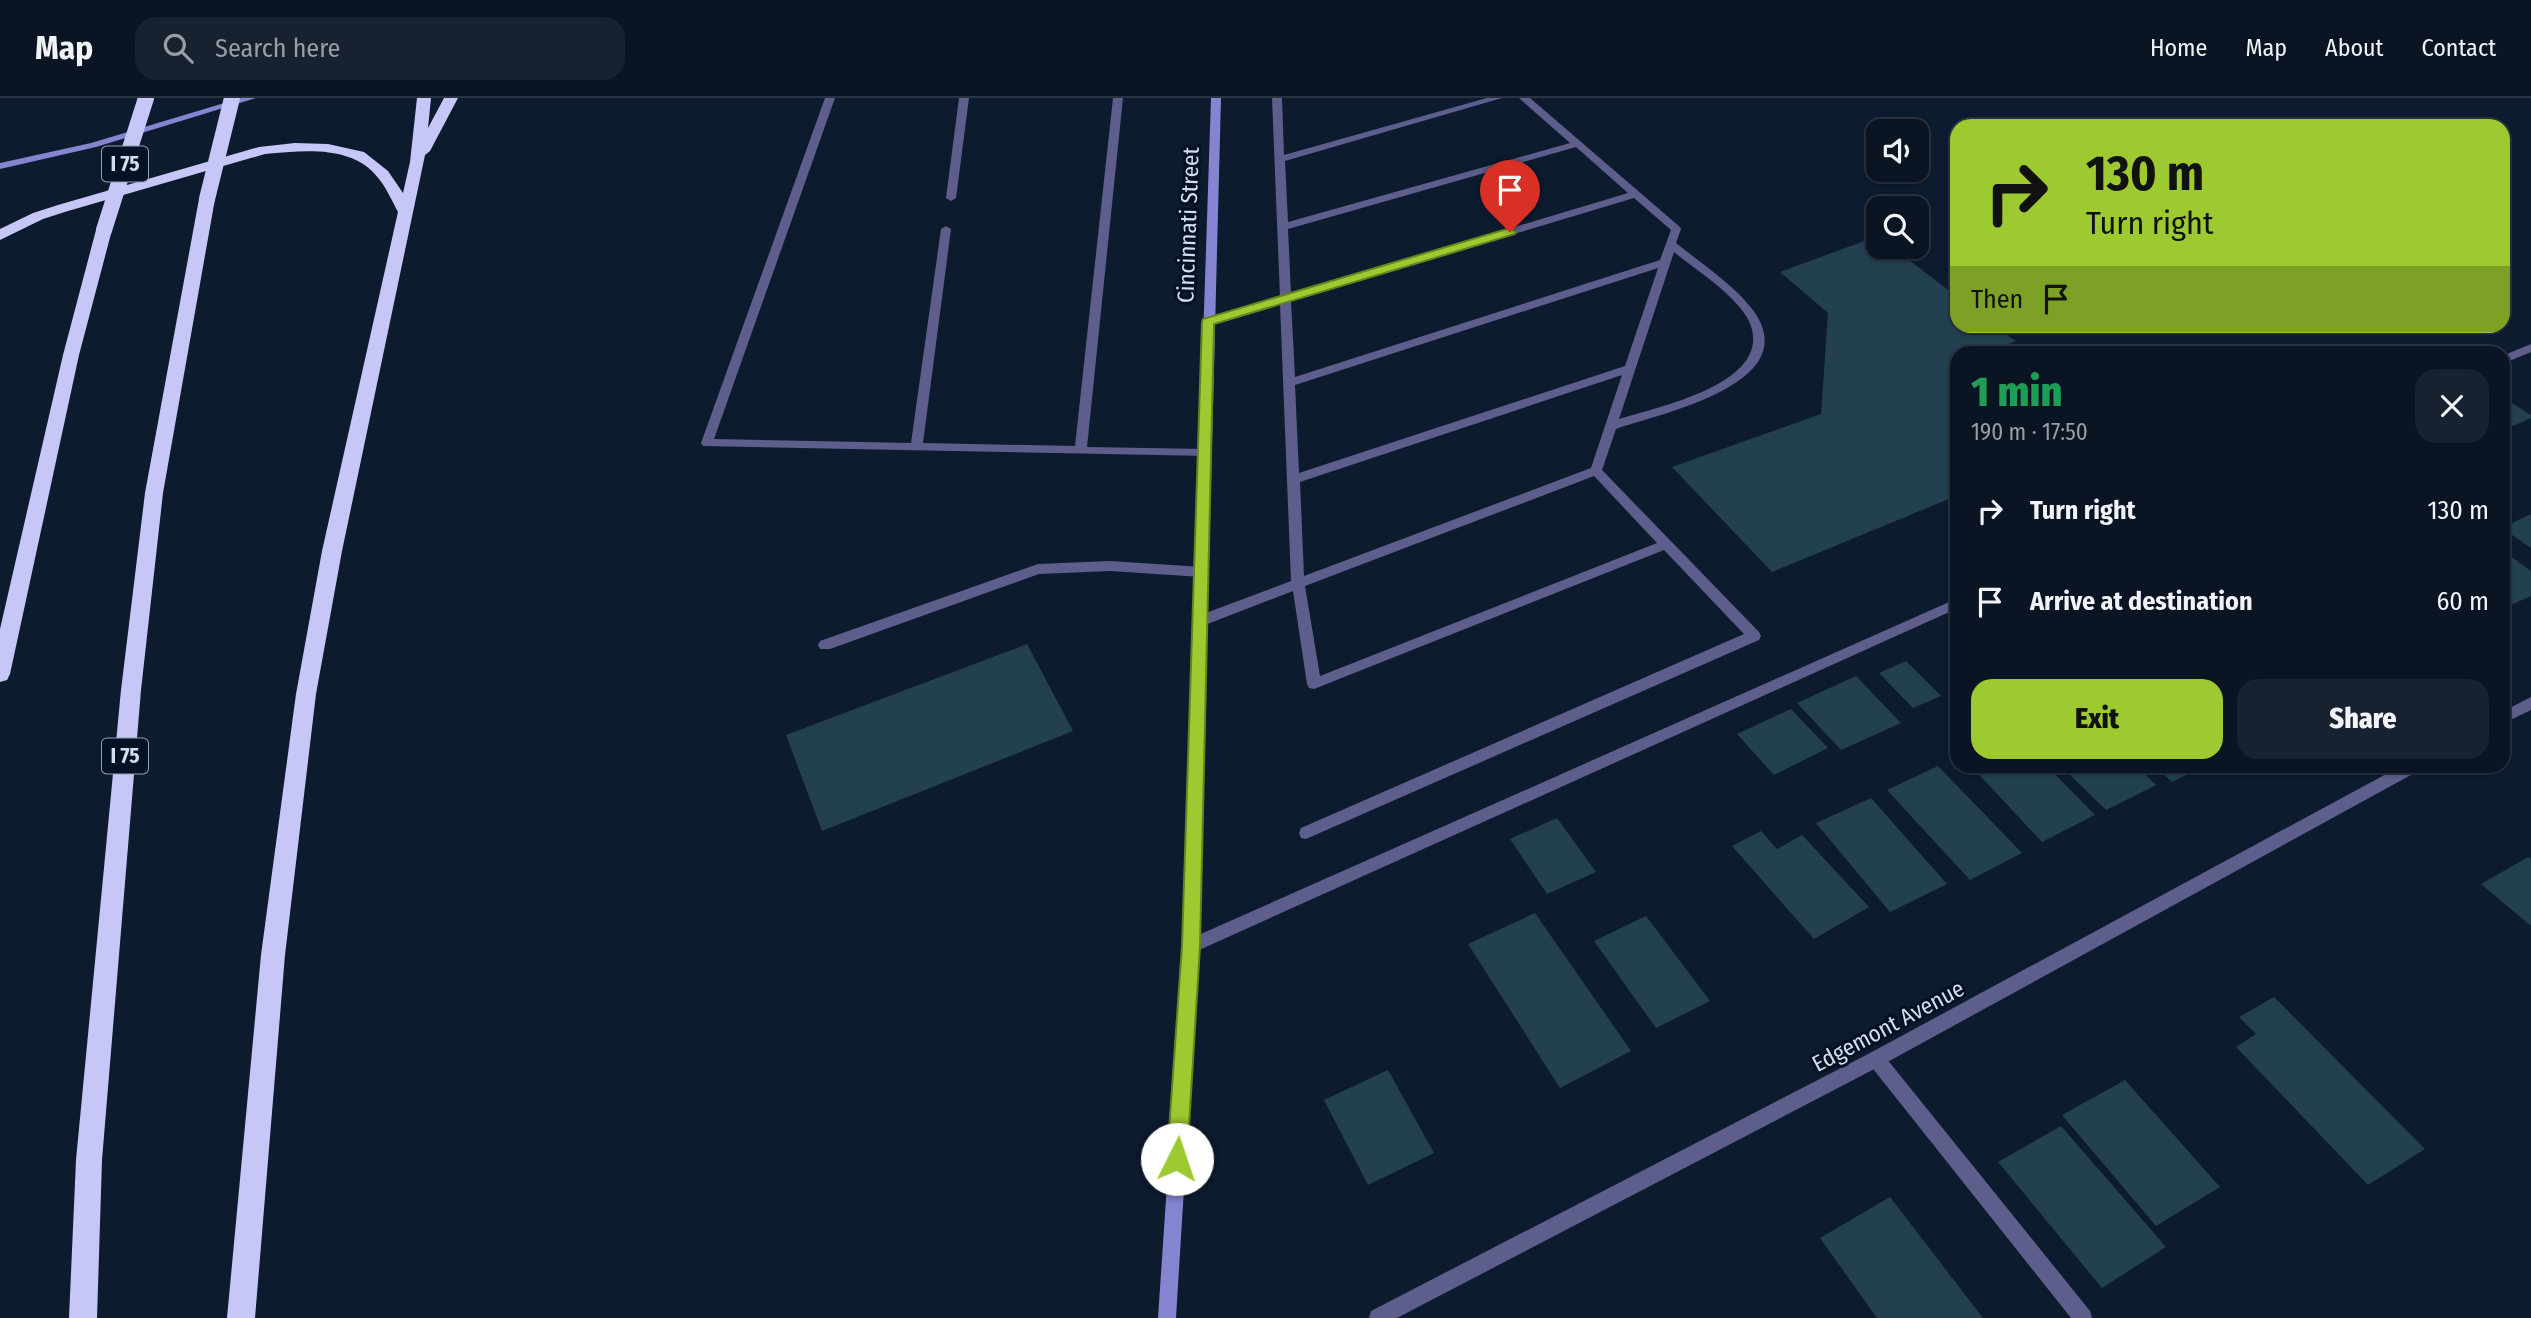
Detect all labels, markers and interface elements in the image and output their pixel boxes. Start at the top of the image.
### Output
search box [135,17,625,80]
text: Map [35,28,93,68]
icon: search [159,29,197,67]
text: Search here [215,33,340,64]
text: Home [2150,34,2207,62]
text: Map [2245,34,2287,62]
text: About [2325,34,2383,62]
text: Contact [2421,34,2496,62]
map controls [1866,119,1929,259]
button: sound [1866,119,1929,182]
text: 130 m [2086,144,2204,203]
road number: I 75 [102,146,148,182]
street label: Cincinnati Street [1171,146,1205,303]
icon: right [1971,147,2062,238]
pin [1480,160,1540,232]
icon: arrive [1491,171,1529,209]
button: search [1866,196,1929,259]
text: Turn right [2086,204,2213,242]
icon: arrive [2037,280,2075,318]
text: Then [1971,284,2023,315]
text: 1 min [1971,367,2062,417]
button: close [2415,369,2489,443]
text: 190 m · 17:50 [1971,418,2088,446]
icon: right [1971,492,2009,530]
text: Turn right [2030,495,2136,526]
text: 130 m [2427,495,2489,526]
icon: arrive [1971,583,2009,621]
text: Arrive at destination [2030,586,2253,617]
text: 60 m [2436,586,2489,617]
button: Exit [1971,679,2223,759]
button: Share [2237,679,2489,759]
road number: I 75 [102,738,148,774]
street label: Edgemont Avenue [1807,974,1969,1078]
position arrow [1140,1122,1214,1196]

